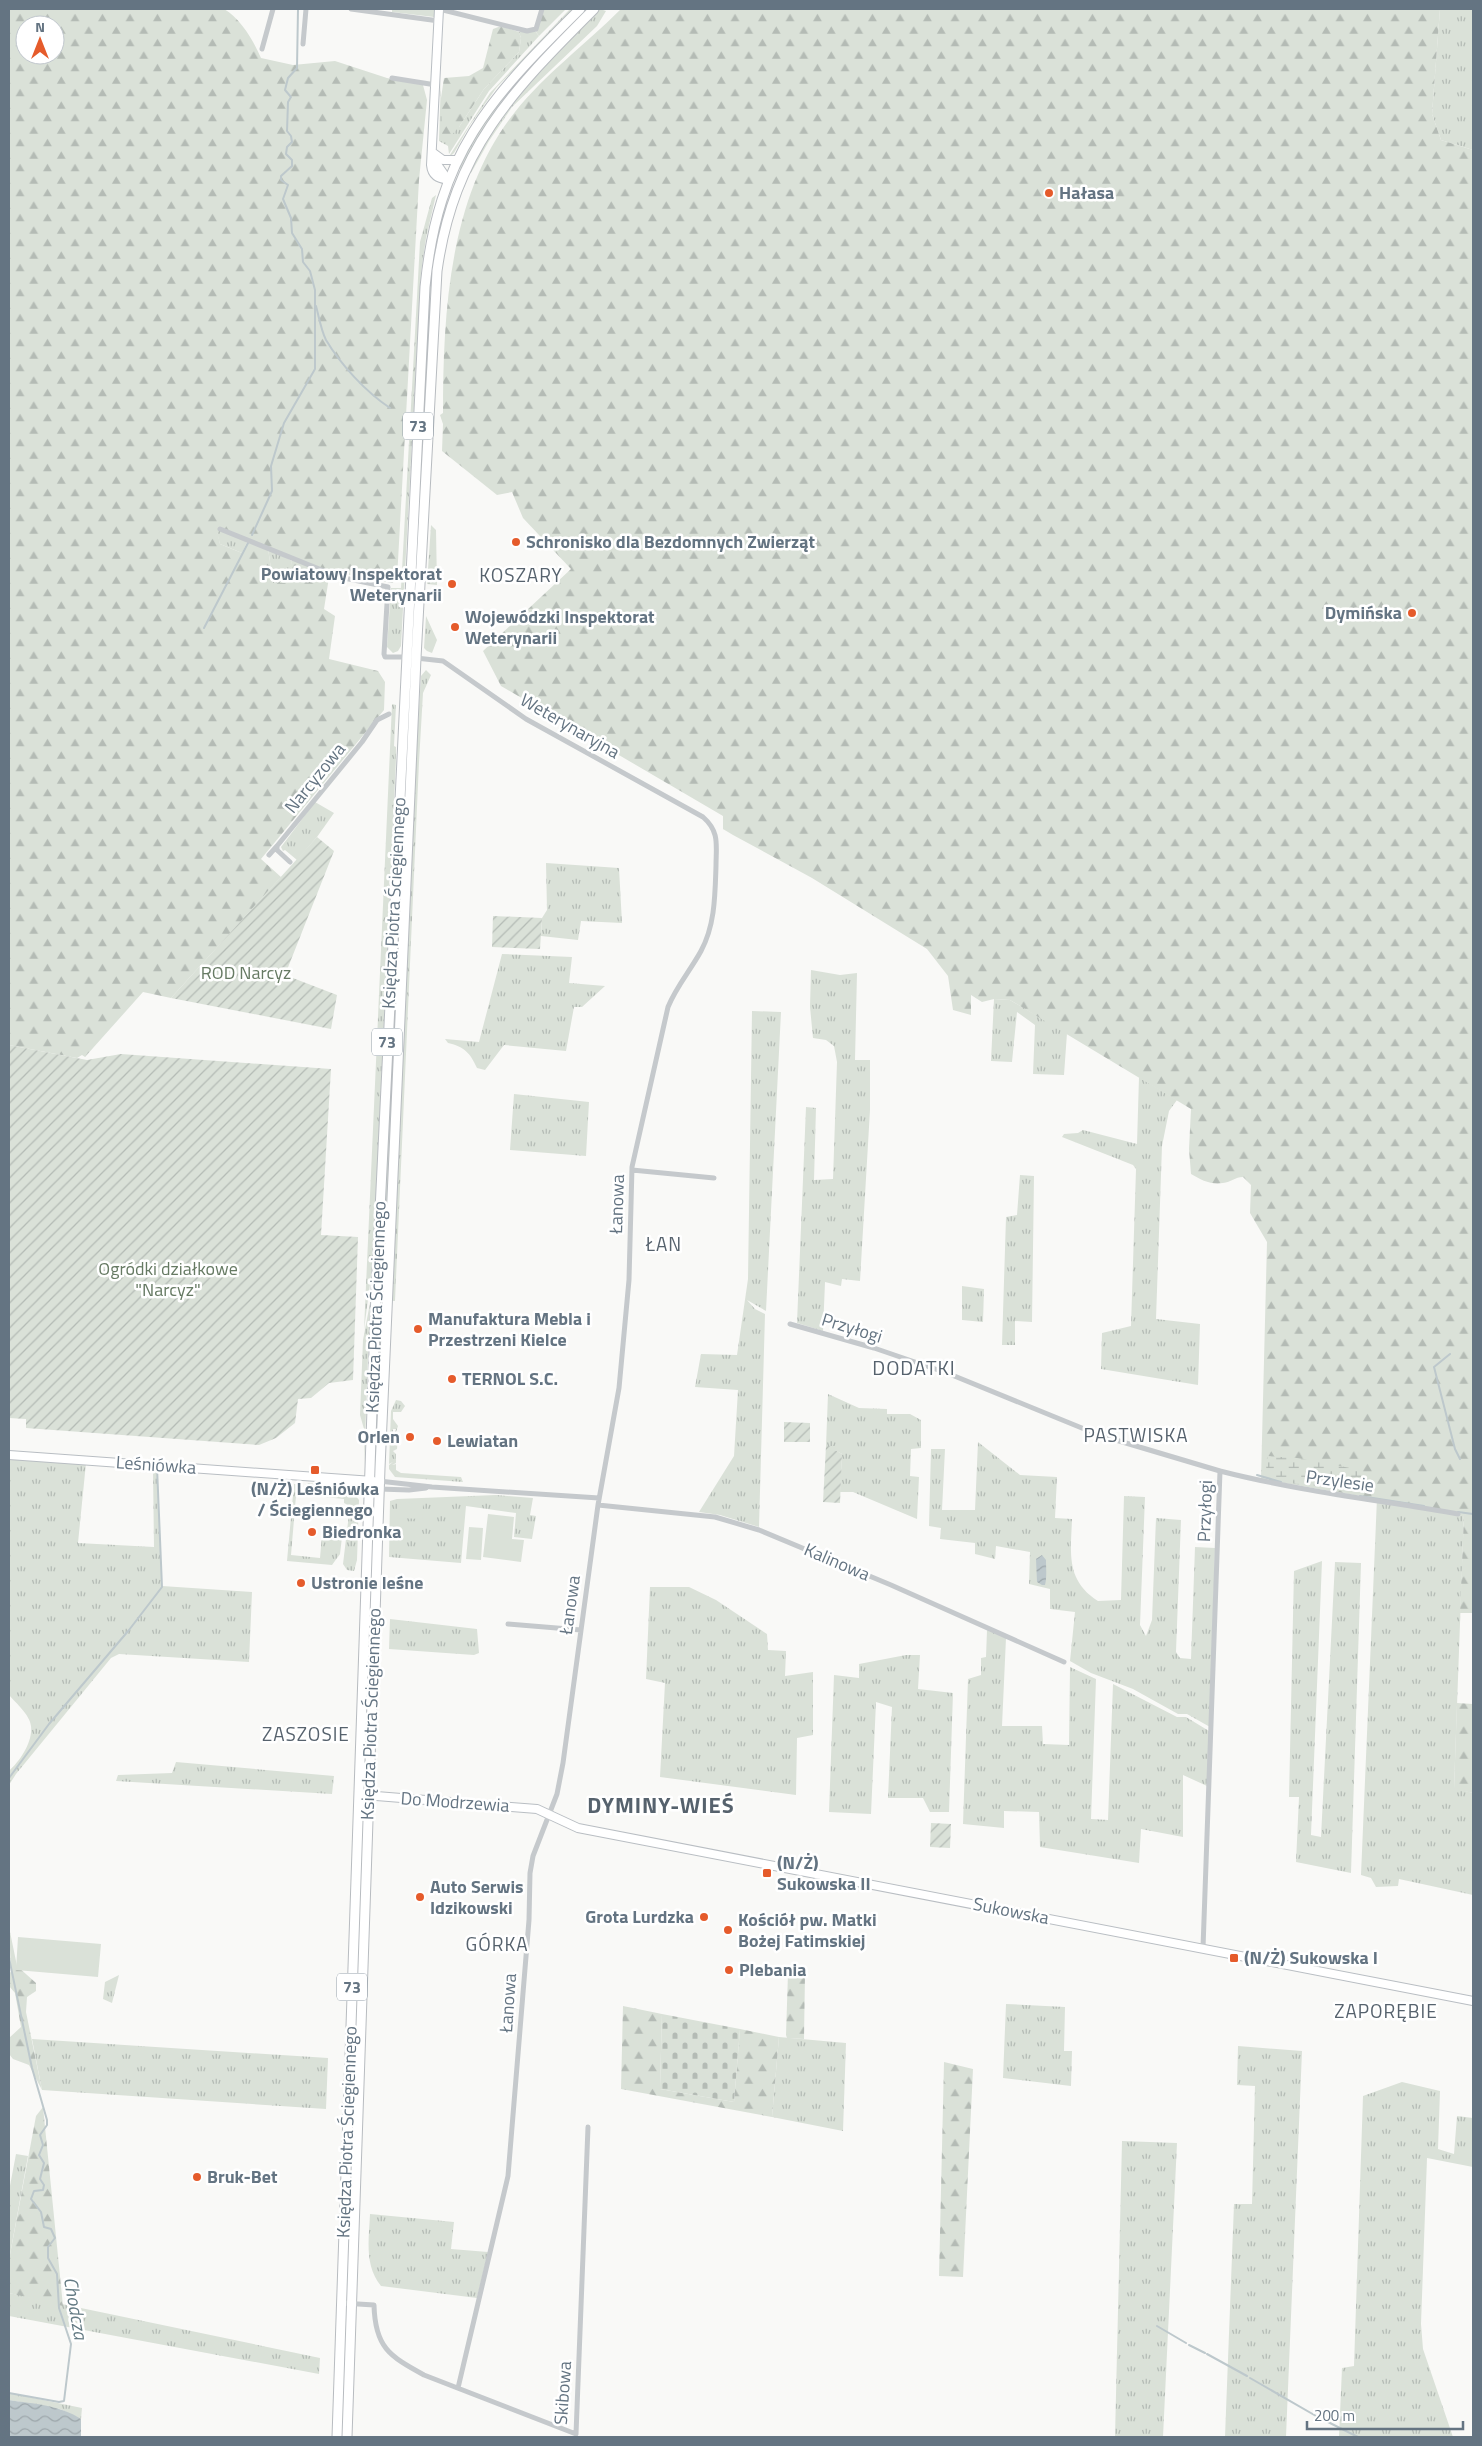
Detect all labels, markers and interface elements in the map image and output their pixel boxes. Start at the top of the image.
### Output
north arrow [15,15,65,65]
text: N [35,16,45,37]
place label: Hałasa [1059,179,1114,206]
marker: Hałasa [1043,187,1055,199]
road number: 73 [403,412,433,440]
place label: Schronisko dla Bezdomnych Zwierząt [526,528,815,555]
marker: Schronisko dla Bezdomnych Zwierząt [510,536,522,548]
place label: Powiatowy Inspektorat Weterynarii [261,560,442,608]
district label: KOSZARY [479,560,563,589]
marker: Powiatowy Inspektorat Weterynarii [446,578,458,590]
place label: Dymińska [1325,599,1402,626]
place label: Wojewódzki Inspektorat Weterynarii [465,603,655,651]
marker: Dymińska [1406,607,1418,619]
marker: Wojewódzki Inspektorat Weterynarii [449,621,461,633]
street label: Weterynaryjna [515,686,625,765]
street label: Narcyzowa [278,737,352,819]
street label: Księdza Piotra Ściegiennego [374,796,413,1010]
park label: ROD Narcyz [201,959,291,986]
road number: 73 [372,1028,402,1056]
street label: Łanowa [602,1174,631,1235]
street label: Księdza Piotra Ściegiennego [358,1201,393,1413]
district label: ŁAN [645,1229,682,1258]
park label: Ogródki działkowe "Narcyz" [98,1255,238,1303]
place label: Manufaktura Mebla i Przestrzeni Kielce [428,1305,591,1353]
street label: Przyłogi [819,1306,886,1350]
marker: Manufaktura Mebla i Przestrzeni Kielce [412,1323,424,1335]
district label: DODATKI [872,1352,956,1383]
place label: TERNOL S.C. [462,1365,558,1392]
marker: TERNOL S.C. [446,1373,458,1385]
district label: PASTWISKA [1083,1420,1189,1449]
place label: Orlen [358,1423,400,1450]
place label: Lewiatan [447,1427,518,1454]
marker: Orlen [404,1431,416,1443]
marker: Lewiatan [431,1435,443,1447]
street label: Leśniówka [115,1448,197,1481]
street label: Przylesie [1304,1462,1376,1499]
marker: (N/Ż) Leśniówka / Ściegiennego [309,1464,321,1476]
place label: (N/Ż) Leśniówka / Ściegiennego [251,1475,379,1523]
street label: Przyłogi [1190,1479,1219,1542]
place label: Biedronka [322,1518,401,1545]
marker: Biedronka [306,1526,318,1538]
street label: Kalinowa [800,1536,874,1587]
place label: Ustronie leśne [311,1569,423,1596]
street label: Łanowa [552,1574,587,1637]
marker: Ustronie leśne [295,1577,307,1589]
street label: Księdza Piotra Ściegiennego [353,1608,388,1820]
district label: ZASZOSIE [262,1719,350,1748]
street label: Do Modrzewia [400,1784,510,1819]
district label: DYMINY-WIEŚ [587,1788,735,1822]
place label: (N/Ż) Sukowska II [777,1849,871,1897]
marker: (N/Ż) Sukowska II [761,1867,773,1879]
place label: Auto Serwis Idzikowski [430,1873,524,1921]
street label: Sukowska [971,1890,1051,1931]
marker: Auto Serwis Idzikowski [414,1891,426,1903]
place label: Grota Lurdzka [585,1903,694,1930]
place label: Kościół pw. Matki Bożej Fatimskiej [738,1906,877,1954]
marker: Grota Lurdzka [698,1911,710,1923]
marker: Kościół pw. Matki Bożej Fatimskiej [722,1924,734,1936]
district label: GÓRKA [465,1929,529,1958]
place label: (N/Ż) Sukowska I [1244,1944,1378,1971]
marker: (N/Ż) Sukowska I [1228,1952,1240,1964]
place label: Plebania [739,1956,806,1983]
marker: Plebania [723,1964,735,1976]
street label: Łanowa [492,1972,523,2035]
road number: 73 [337,1974,367,2000]
district label: ZAPORĘBIE [1334,1996,1438,2025]
street label: Księdza Piotra Ściegiennego [329,2026,364,2238]
place label: Bruk-Bet [207,2163,278,2190]
marker: Bruk-Bet [191,2171,203,2183]
water label: Chodcza [57,2274,97,2343]
street label: Skibowa [547,2360,578,2426]
scale bar [1307,2398,1463,2430]
text: 200 m [1314,2404,1355,2427]

